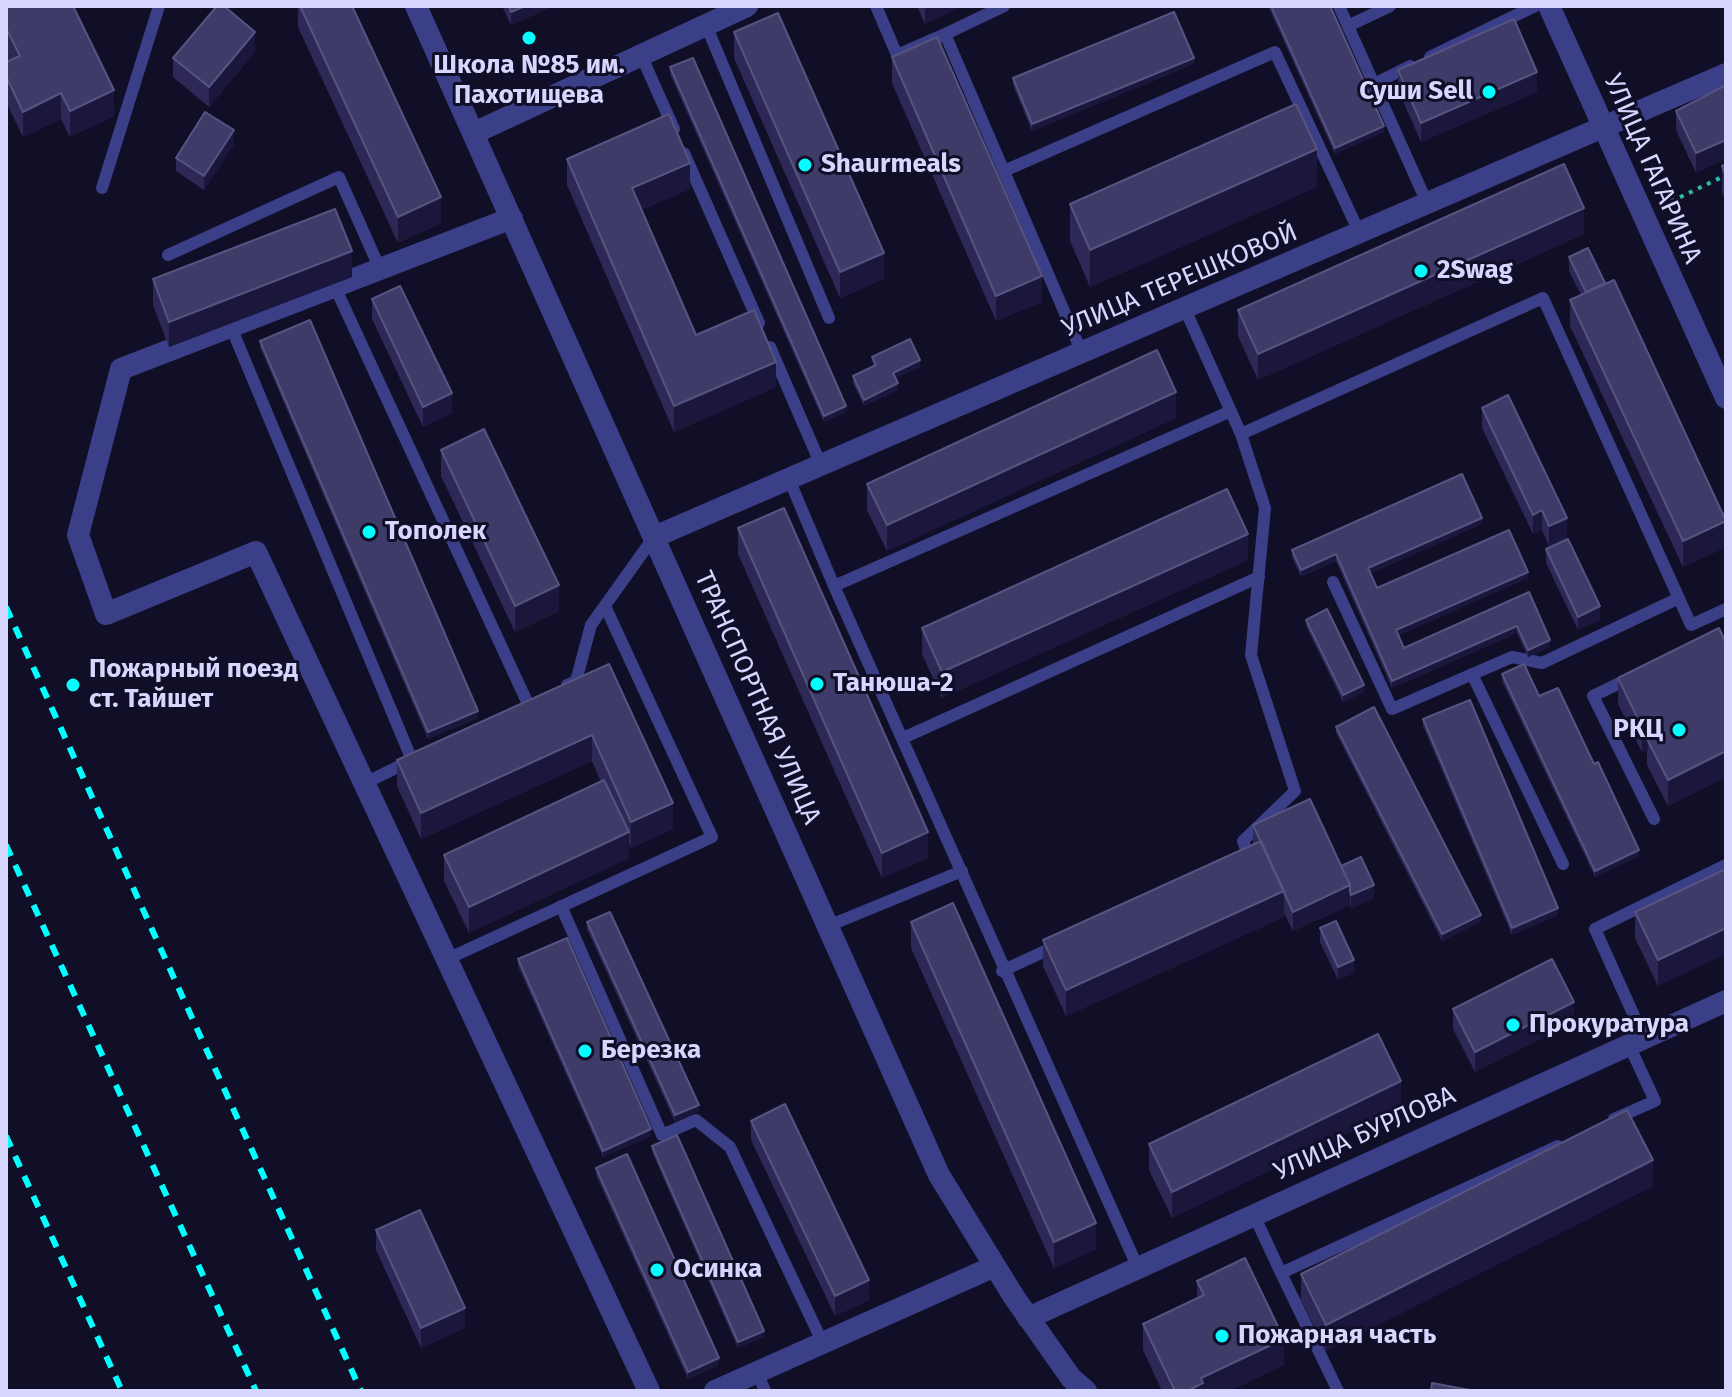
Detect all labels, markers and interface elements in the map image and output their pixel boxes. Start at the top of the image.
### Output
marker: Школа №85 им. Пахотищева [520,29,538,47]
place label: Школа №85 им. Пахотищева [433,50,625,112]
street label: УЛИЦА ГАГАРИНА [1596,70,1708,268]
place label: Суши Sell [1359,76,1473,108]
marker: Суши Sell [1480,83,1498,101]
place label: Shaurmeals [821,149,961,181]
marker: Shaurmeals [796,156,814,174]
street label: УЛИЦА ТЕРЕШКОВОЙ [1058,217,1302,345]
place label: 2Swag [1437,255,1513,287]
marker: 2Swag [1412,262,1430,280]
place label: Тополек [385,516,486,548]
marker: Тополек [360,523,378,541]
street label: ТРАНСПОРТНАЯ УЛИЦА [687,567,827,829]
place label: Пожарный поезд ст. Тайшет [89,654,298,716]
place label: Танюша-2 [833,668,953,700]
marker: Танюша-2 [808,675,826,693]
marker: Пожарный поезд ст. Тайшет [64,676,82,694]
place label: РКЦ [1613,714,1663,746]
marker: РКЦ [1670,721,1688,739]
place label: Прокуратура [1529,1009,1689,1041]
marker: Прокуратура [1504,1016,1522,1034]
place label: Березка [601,1035,701,1067]
marker: Березка [576,1042,594,1060]
street label: УЛИЦА БУРЛОВА [1269,1080,1461,1188]
place label: Осинка [673,1254,762,1286]
marker: Осинка [648,1261,666,1279]
place label: Пожарная часть [1238,1320,1436,1352]
marker: Пожарная часть [1213,1327,1231,1345]

